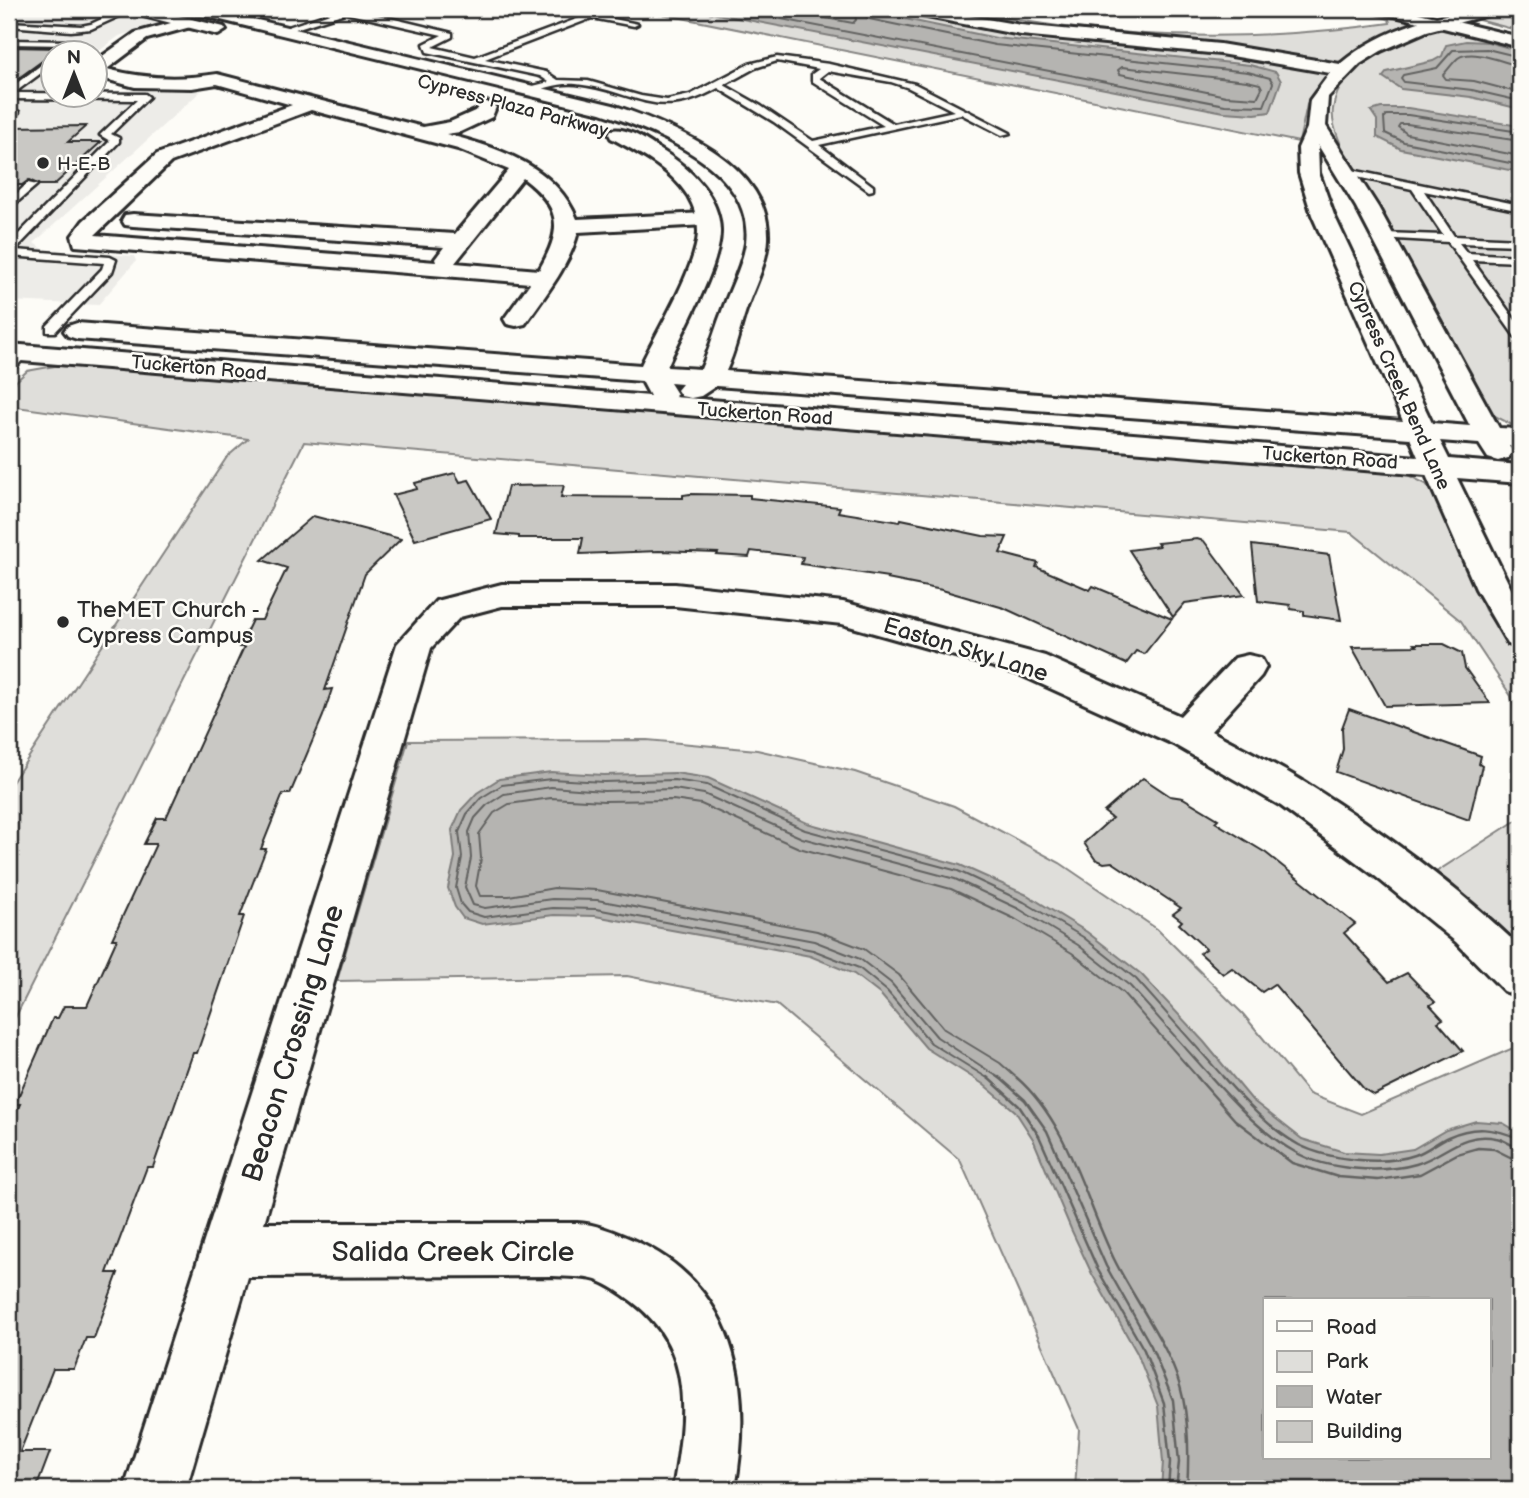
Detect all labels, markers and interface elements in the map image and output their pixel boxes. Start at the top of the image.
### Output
north arrow [38,38,108,108]
text: N [67,47,81,70]
street label: Cypress Plaza Parkway [415,70,611,143]
place label: H-E-B [57,153,110,176]
marker: H-E-B [35,155,51,171]
street label: Cypress Creek Bend Lane [1342,278,1455,493]
street label: Tuckerton Road [130,351,268,386]
street label: Tuckerton Road [696,398,833,431]
street label: Tuckerton Road [1261,442,1398,475]
place label: TheMET Church - Cypress Campus [77,596,260,650]
street label: Easton Sky Lane [880,612,1051,688]
marker: TheMET Church - Cypress Campus [55,614,71,630]
street label: Beacon Crossing Lane [235,901,351,1186]
street label: Salida Creek Circle [332,1236,574,1269]
legend [1263,1298,1490,1460]
text: Road [1326,1315,1377,1340]
text: Park [1326,1349,1369,1374]
text: Water [1326,1385,1382,1410]
text: Building [1326,1419,1402,1444]

